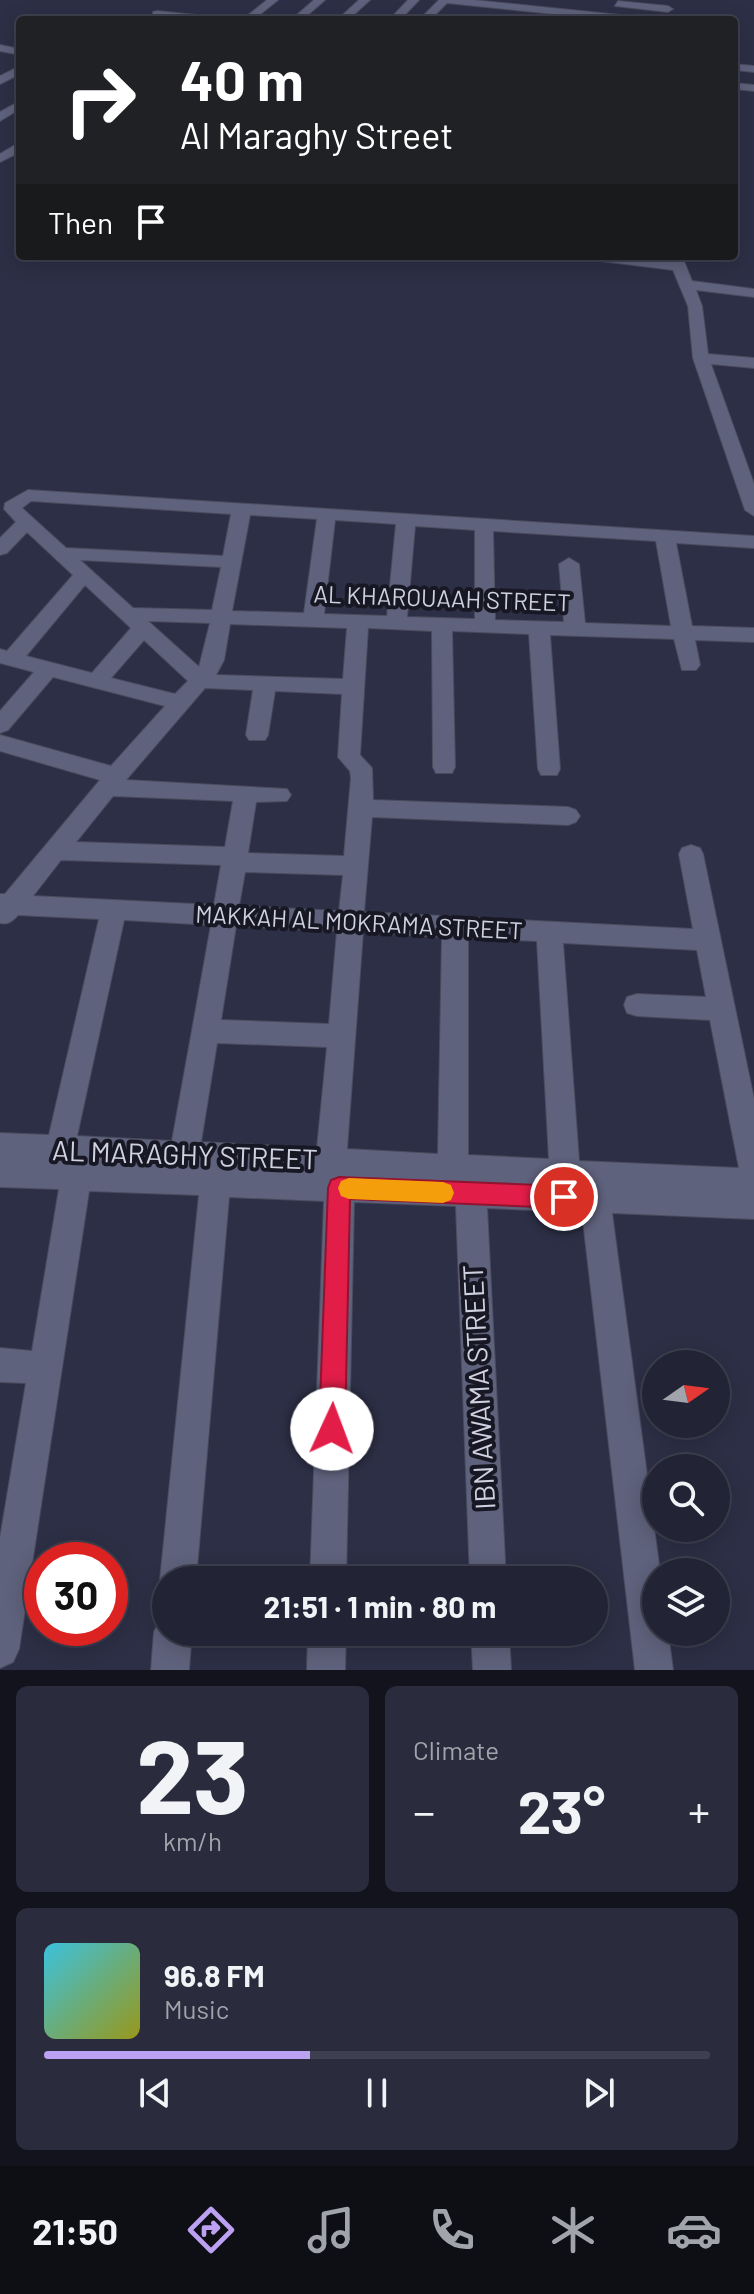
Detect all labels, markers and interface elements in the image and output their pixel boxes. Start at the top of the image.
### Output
text: 40 m [180,45,304,112]
icon: right [48,48,152,152]
text: Al Maraghy Street [180,113,453,156]
icon: arrive [129,200,173,244]
text: Then [48,204,113,240]
street label: AL KHAROUAAH STREET [313,579,571,616]
street label: MAKKAH AL MOKRAMA STREET [195,898,523,945]
street label: AL MARAGHY STREET [52,1132,319,1176]
pin [530,1163,598,1231]
icon: arrive [542,1175,586,1219]
street label: IBN AWAMA STREET [455,1264,501,1510]
north arrow [642,1350,730,1438]
map controls [642,1350,730,1646]
position arrow [290,1387,374,1471]
button: search [642,1454,730,1542]
speed limit sign: 30 [24,1542,128,1646]
button: layers [642,1558,730,1646]
text: 21:51 · 1 min · 80 m [264,1588,496,1624]
text: 23 [136,1710,249,1835]
text: Climate [413,1734,499,1765]
text: 23° [518,1774,605,1846]
text: − [413,1784,435,1837]
text: + [688,1784,710,1837]
text: km/h [163,1825,222,1856]
text: 96.8 FM [164,1957,265,1993]
text: Music [164,1993,229,2024]
icon: previous [133,2071,177,2115]
icon: pause [355,2071,399,2115]
icon: next [577,2071,621,2115]
icon: directions [183,2202,239,2258]
icon: music [303,2202,359,2258]
icon: phone [424,2202,480,2258]
icon: climate [545,2202,601,2258]
icon: car [666,2202,722,2258]
text: 21:50 [32,2209,118,2252]

